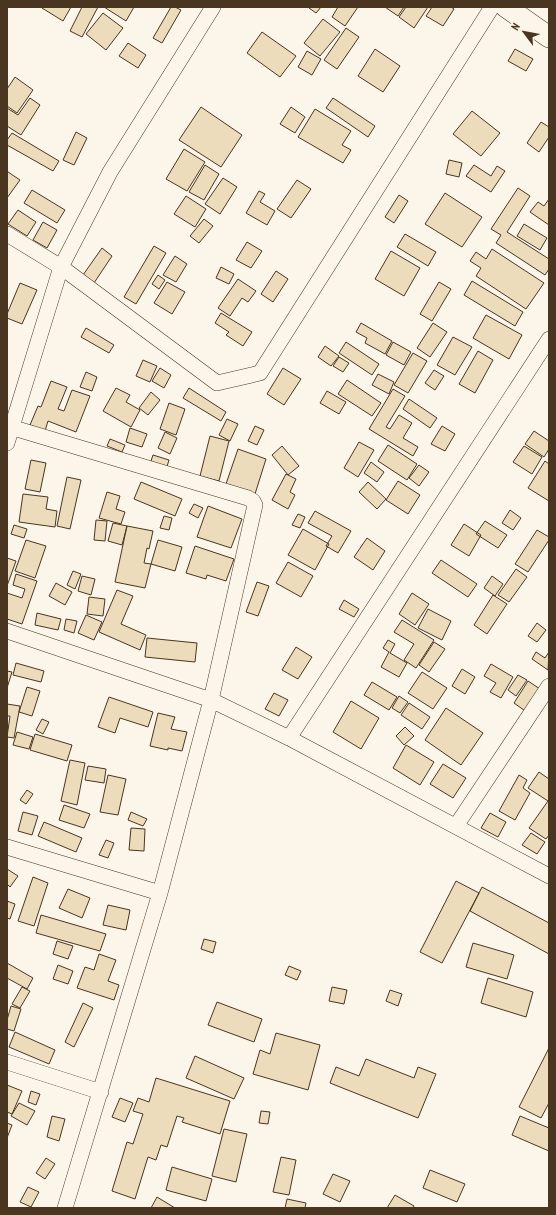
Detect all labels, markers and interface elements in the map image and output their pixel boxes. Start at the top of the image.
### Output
north arrow [504,12,544,52]
text: N [508,20,523,33]

